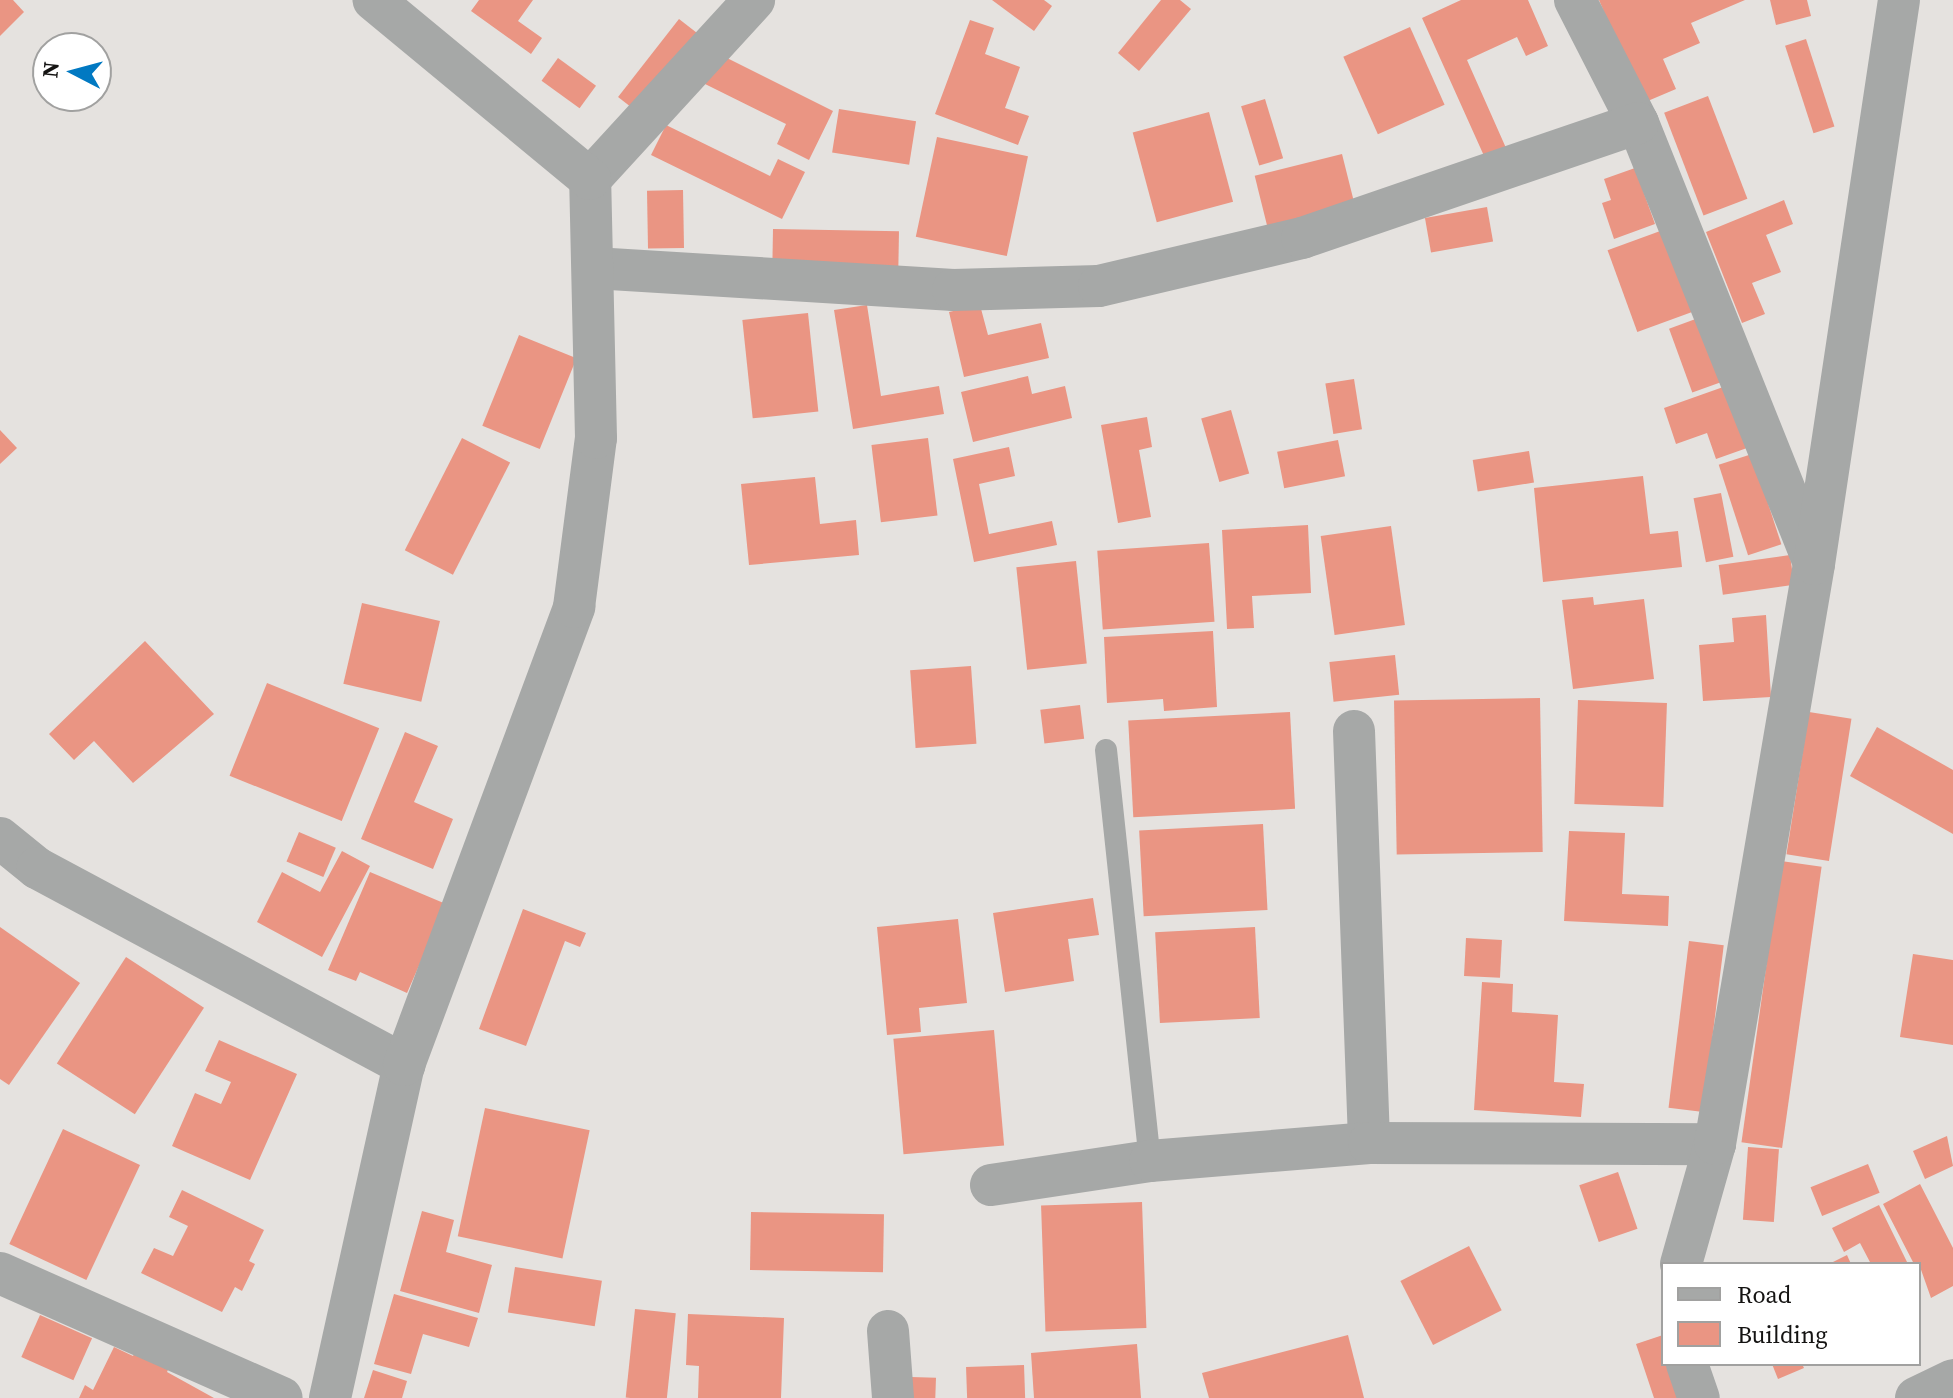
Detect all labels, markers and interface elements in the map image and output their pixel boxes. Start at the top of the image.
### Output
north arrow [32,32,112,112]
text: N [34,60,66,79]
legend [1661,1262,1921,1366]
text: Road [1737,1278,1791,1311]
text: Building [1737,1318,1828,1351]

